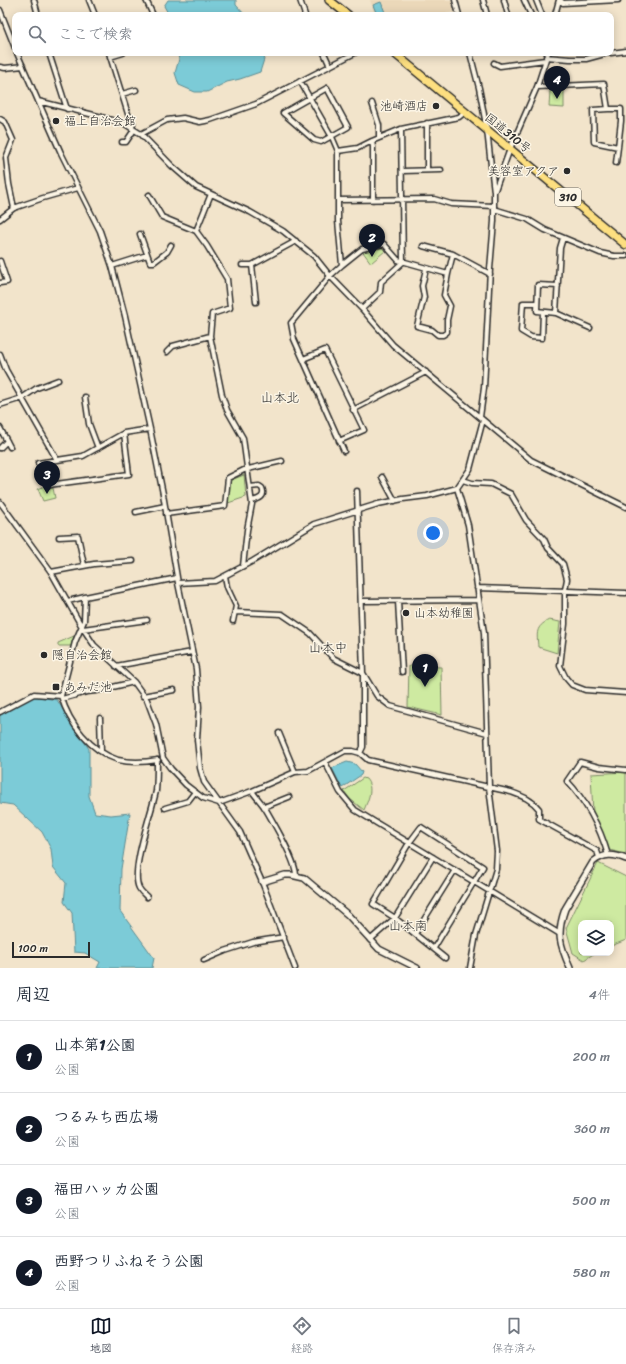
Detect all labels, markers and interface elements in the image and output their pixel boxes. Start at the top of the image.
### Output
search box [12,12,614,56]
text: ここで検索 [58,21,133,47]
icon: search [26,23,48,45]
pin: 4 [544,66,570,99]
place label: 池崎酒店 [380,95,428,117]
marker: 池崎酒店 [431,101,441,111]
street label: 国道310号 [480,107,536,159]
place label: 福上自治会館 [64,110,136,132]
marker: 福上自治会館 [51,116,61,126]
place label: 美容室アクア [488,160,559,182]
marker: 美容室アクア [562,166,572,176]
road number: 310 [555,188,581,206]
pin: 2 [359,224,385,257]
district label: 山本北 [260,386,300,409]
pin: 3 [34,461,60,494]
your location [423,523,443,543]
place label: 山本幼稚園 [414,602,474,624]
marker: 山本幼稚園 [401,608,411,618]
district label: 山本中 [308,636,348,659]
place label: 隠自治会館 [52,644,112,666]
marker: 隠自治会館 [39,650,49,660]
pin: 1 [412,654,438,687]
place label: あみだ池 [64,676,112,698]
marker: あみだ池 [51,682,61,692]
district label: 山本南 [388,914,428,937]
map controls [578,920,614,956]
button: layers [578,920,614,956]
text: 100 m [18,939,48,958]
scale bar [12,940,90,959]
text: 周辺 [16,979,50,1009]
text: 4件 [589,983,610,1006]
text: 山本第1公園 [54,1032,135,1058]
text: 1 [26,1045,32,1068]
text: 200 m [573,1045,610,1068]
text: 公園 [54,1058,80,1081]
text: つるみち西広場 [54,1104,159,1130]
text: 2 [25,1117,33,1140]
text: 360 m [574,1117,610,1140]
text: 公園 [54,1130,80,1153]
text: 福田ハッカ公園 [54,1176,159,1202]
text: 3 [25,1189,33,1212]
text: 500 m [572,1189,610,1212]
text: 公園 [54,1202,80,1225]
text: 西野つりふねそう公園 [54,1248,204,1274]
text: 4 [25,1261,33,1284]
text: 580 m [573,1261,610,1284]
text: 公園 [54,1274,80,1297]
tab: 地図 [90,1315,112,1358]
tab: 経路 [291,1315,313,1358]
tab: 保存済み [492,1315,536,1358]

